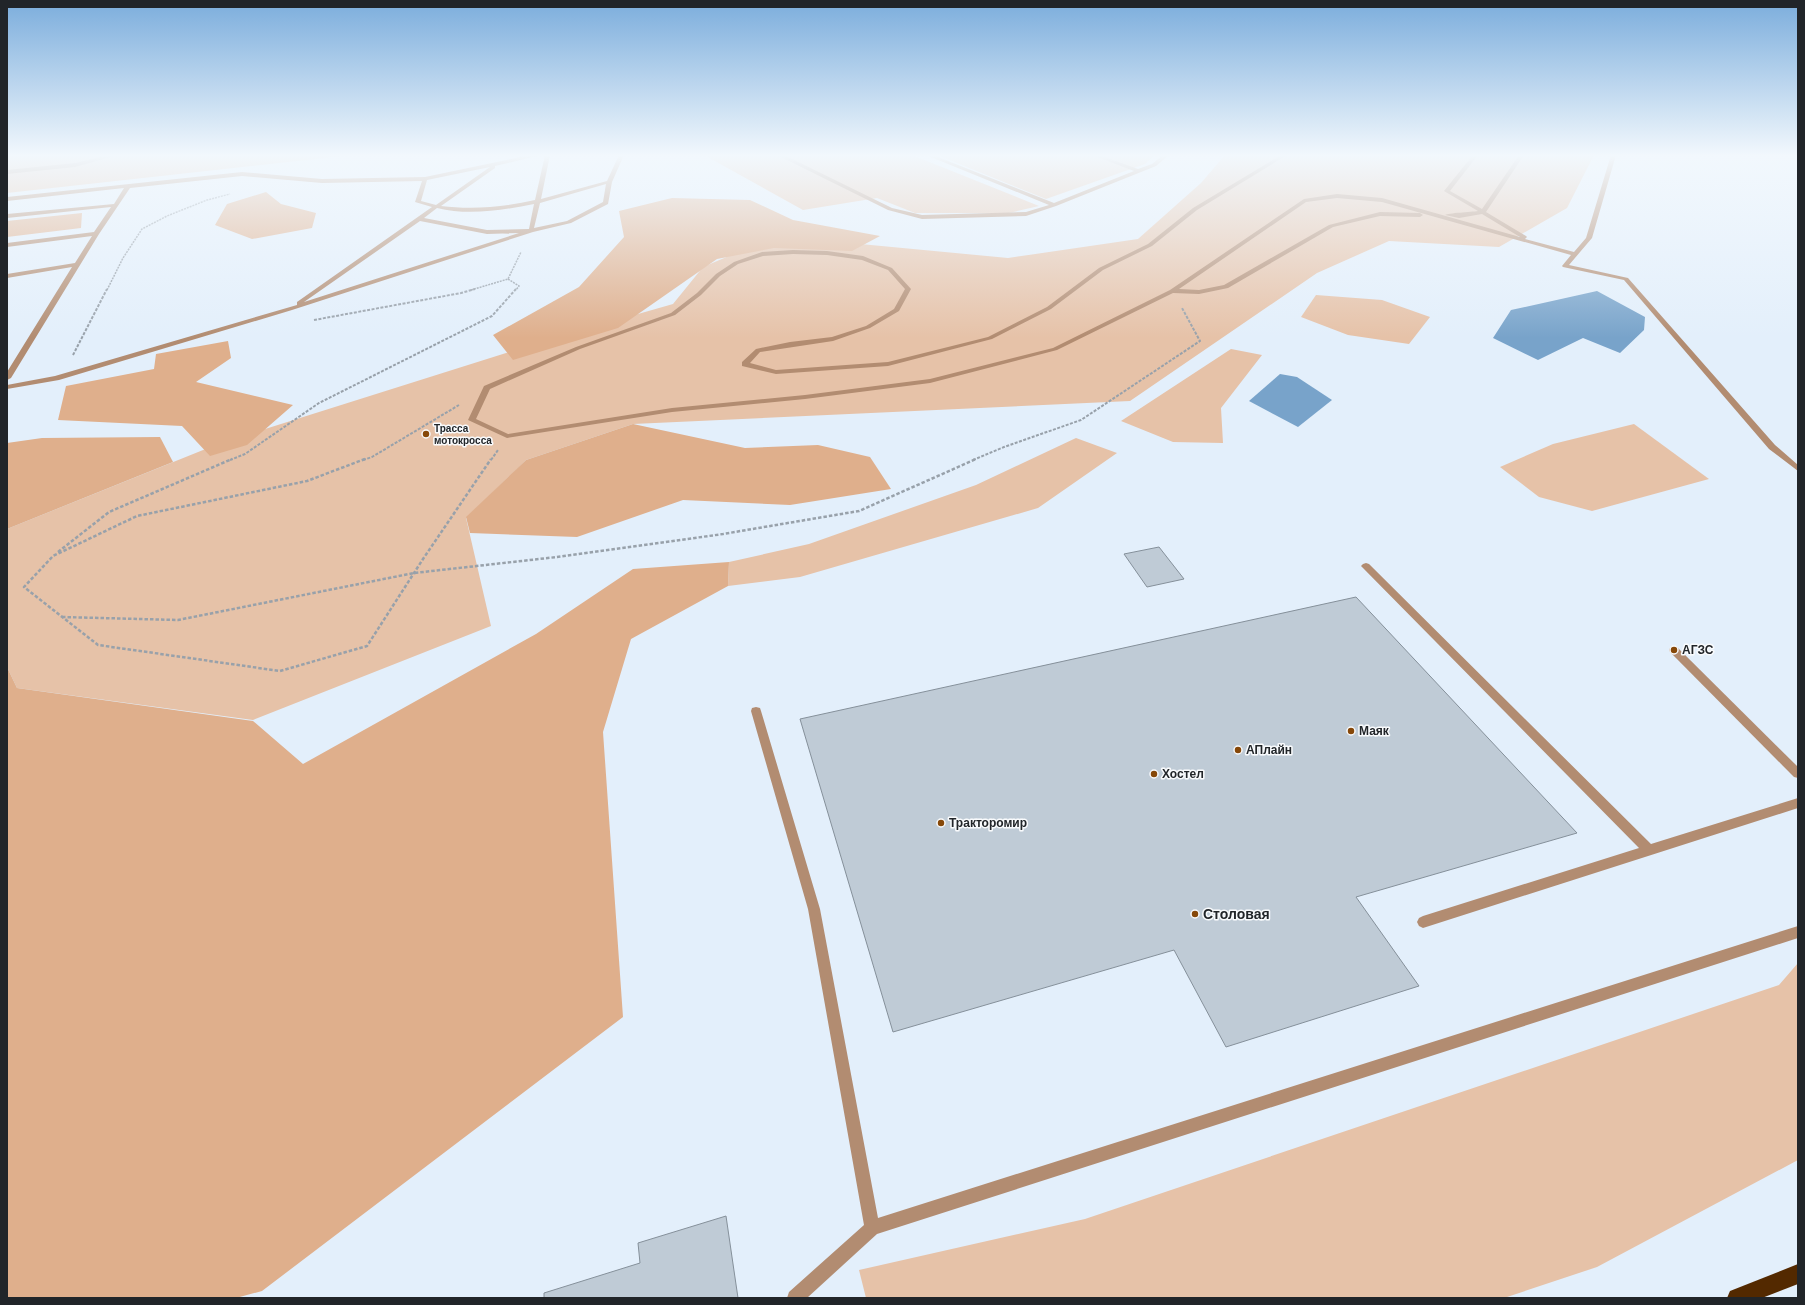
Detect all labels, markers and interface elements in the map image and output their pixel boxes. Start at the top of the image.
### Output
place label: Трасса мотокросса [434,423,492,446]
marker: Трасса мотокросса [421,429,431,439]
place label: АГЗС [1682,643,1714,657]
marker: АГЗС [1669,645,1679,655]
place label: Маяк [1359,724,1390,738]
marker: Маяк [1346,726,1356,736]
place label: АПлайн [1246,743,1292,757]
marker: АПлайн [1233,745,1243,755]
place label: Хостел [1162,767,1204,781]
marker: Хостел [1149,769,1159,779]
place label: Тракторомир [949,816,1027,830]
marker: Тракторомир [936,818,946,828]
place label: Столовая [1203,906,1270,922]
marker: Столовая [1190,909,1200,919]

